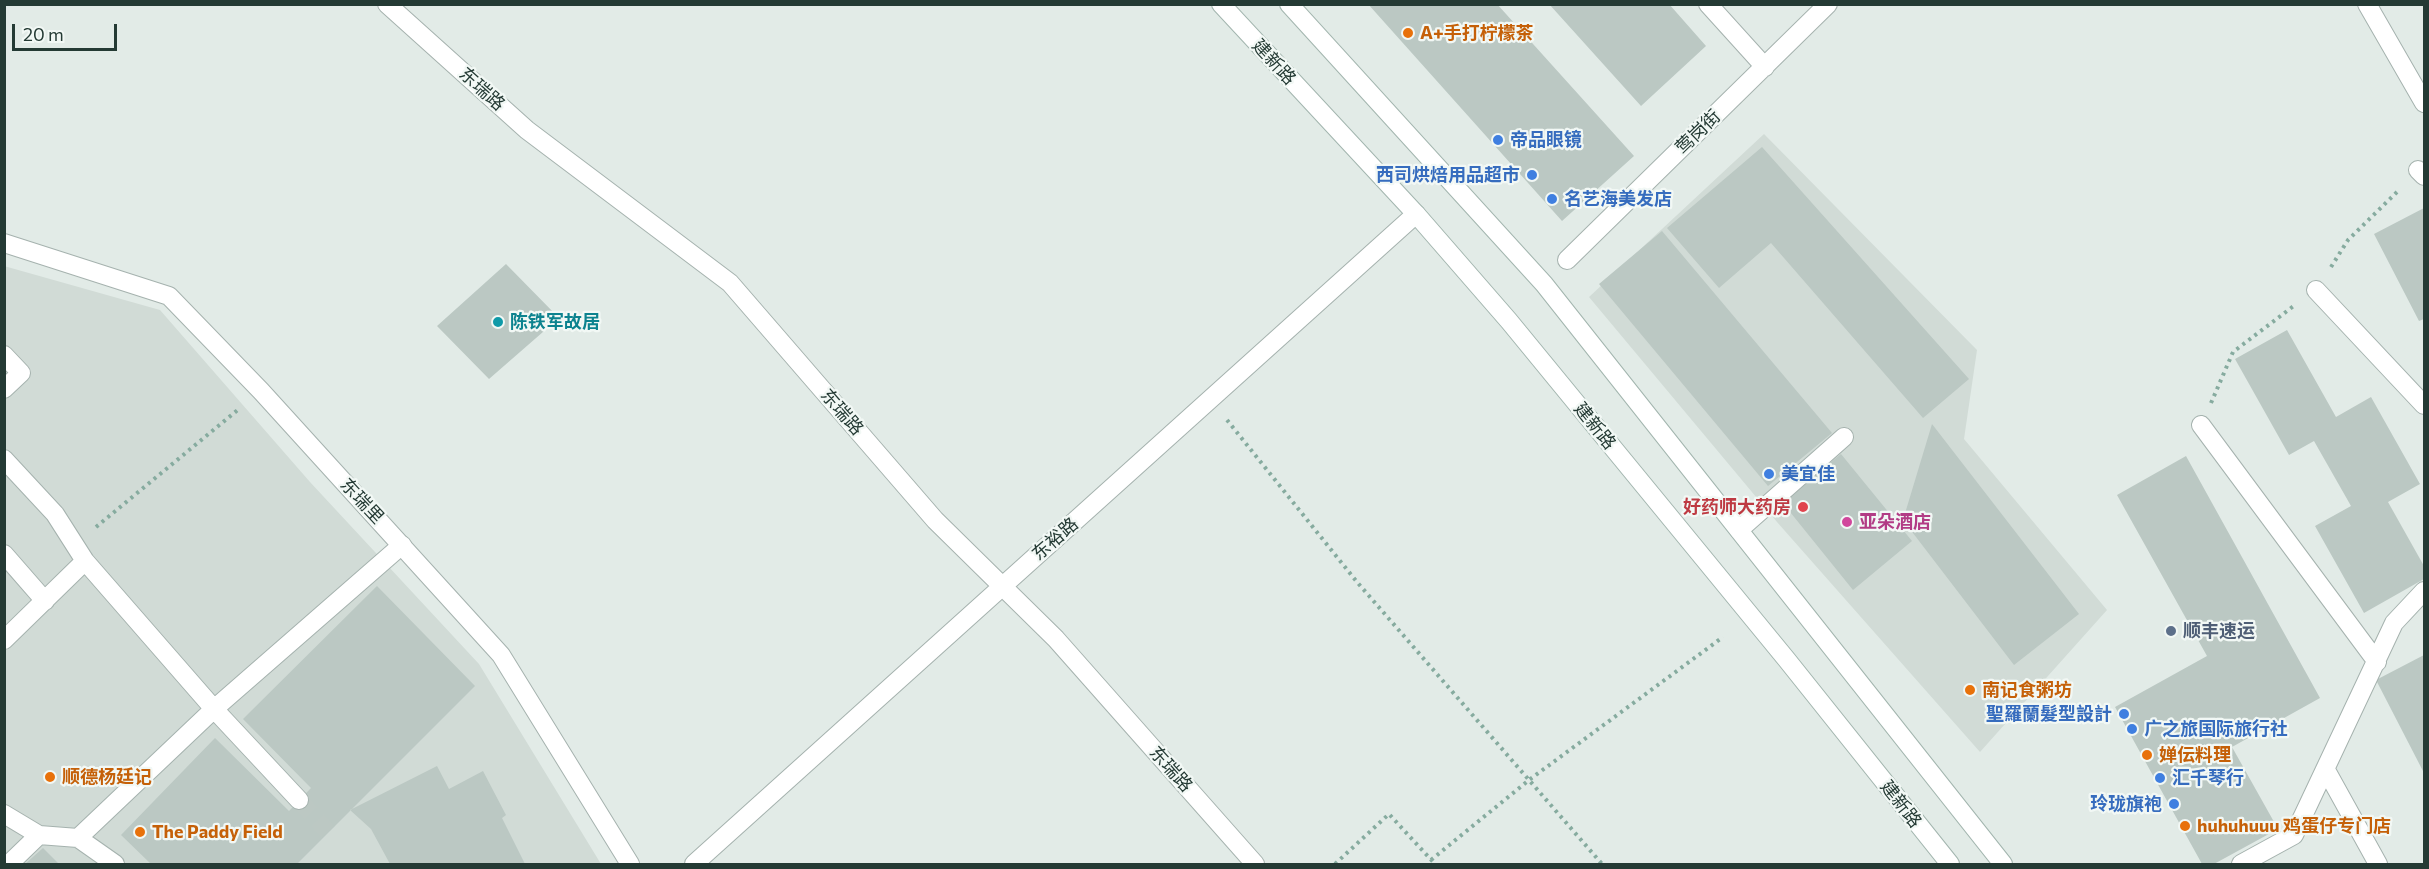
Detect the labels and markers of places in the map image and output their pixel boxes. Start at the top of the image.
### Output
place label: A+手打柠檬茶 [1420,22,1534,44]
marker: A+手打柠檬茶 [1401,26,1415,40]
place label: 帝品眼镜 [1510,129,1582,151]
marker: 帝品眼镜 [1491,133,1505,147]
place label: 西司烘焙用品超市 [1376,164,1520,186]
marker: 西司烘焙用品超市 [1525,168,1539,182]
place label: 名艺海美发店 [1564,188,1672,210]
marker: 名艺海美发店 [1545,192,1559,206]
place label: 陈铁军故居 [510,311,600,333]
marker: 陈铁军故居 [491,315,505,329]
place label: 美宜佳 [1781,463,1835,485]
marker: 美宜佳 [1762,467,1776,481]
place label: 好药师大药房 [1683,496,1791,518]
marker: 好药师大药房 [1796,500,1810,514]
place label: 亚朵酒店 [1859,511,1931,533]
marker: 亚朵酒店 [1840,515,1854,529]
place label: 顺丰速运 [2183,620,2255,642]
marker: 顺丰速运 [2164,624,2178,638]
place label: 南记食粥坊 [1982,679,2072,701]
marker: 南记食粥坊 [1963,683,1977,697]
place label: 聖羅蘭髮型設計 [1986,703,2112,725]
marker: 聖羅蘭髮型設計 [2117,707,2131,721]
place label: 广之旅国际旅行社 [2144,718,2288,740]
marker: 广之旅国际旅行社 [2125,722,2139,736]
place label: 婵伝料理 [2159,744,2231,766]
marker: 婵伝料理 [2140,748,2154,762]
place label: 顺德杨廷记 [62,766,152,788]
place label: 汇千琴行 [2172,767,2244,789]
marker: 顺德杨廷记 [43,770,57,784]
marker: 汇千琴行 [2153,771,2167,785]
place label: 玲珑旗袍 [2090,793,2162,815]
marker: 玲珑旗袍 [2167,797,2181,811]
place label: huhuhuuu 鸡蛋仔专门店 [2197,815,2391,837]
marker: huhuhuuu 鸡蛋仔专门店 [2178,819,2192,833]
place label: The Paddy Field [152,821,283,843]
marker: The Paddy Field [133,825,147,839]

